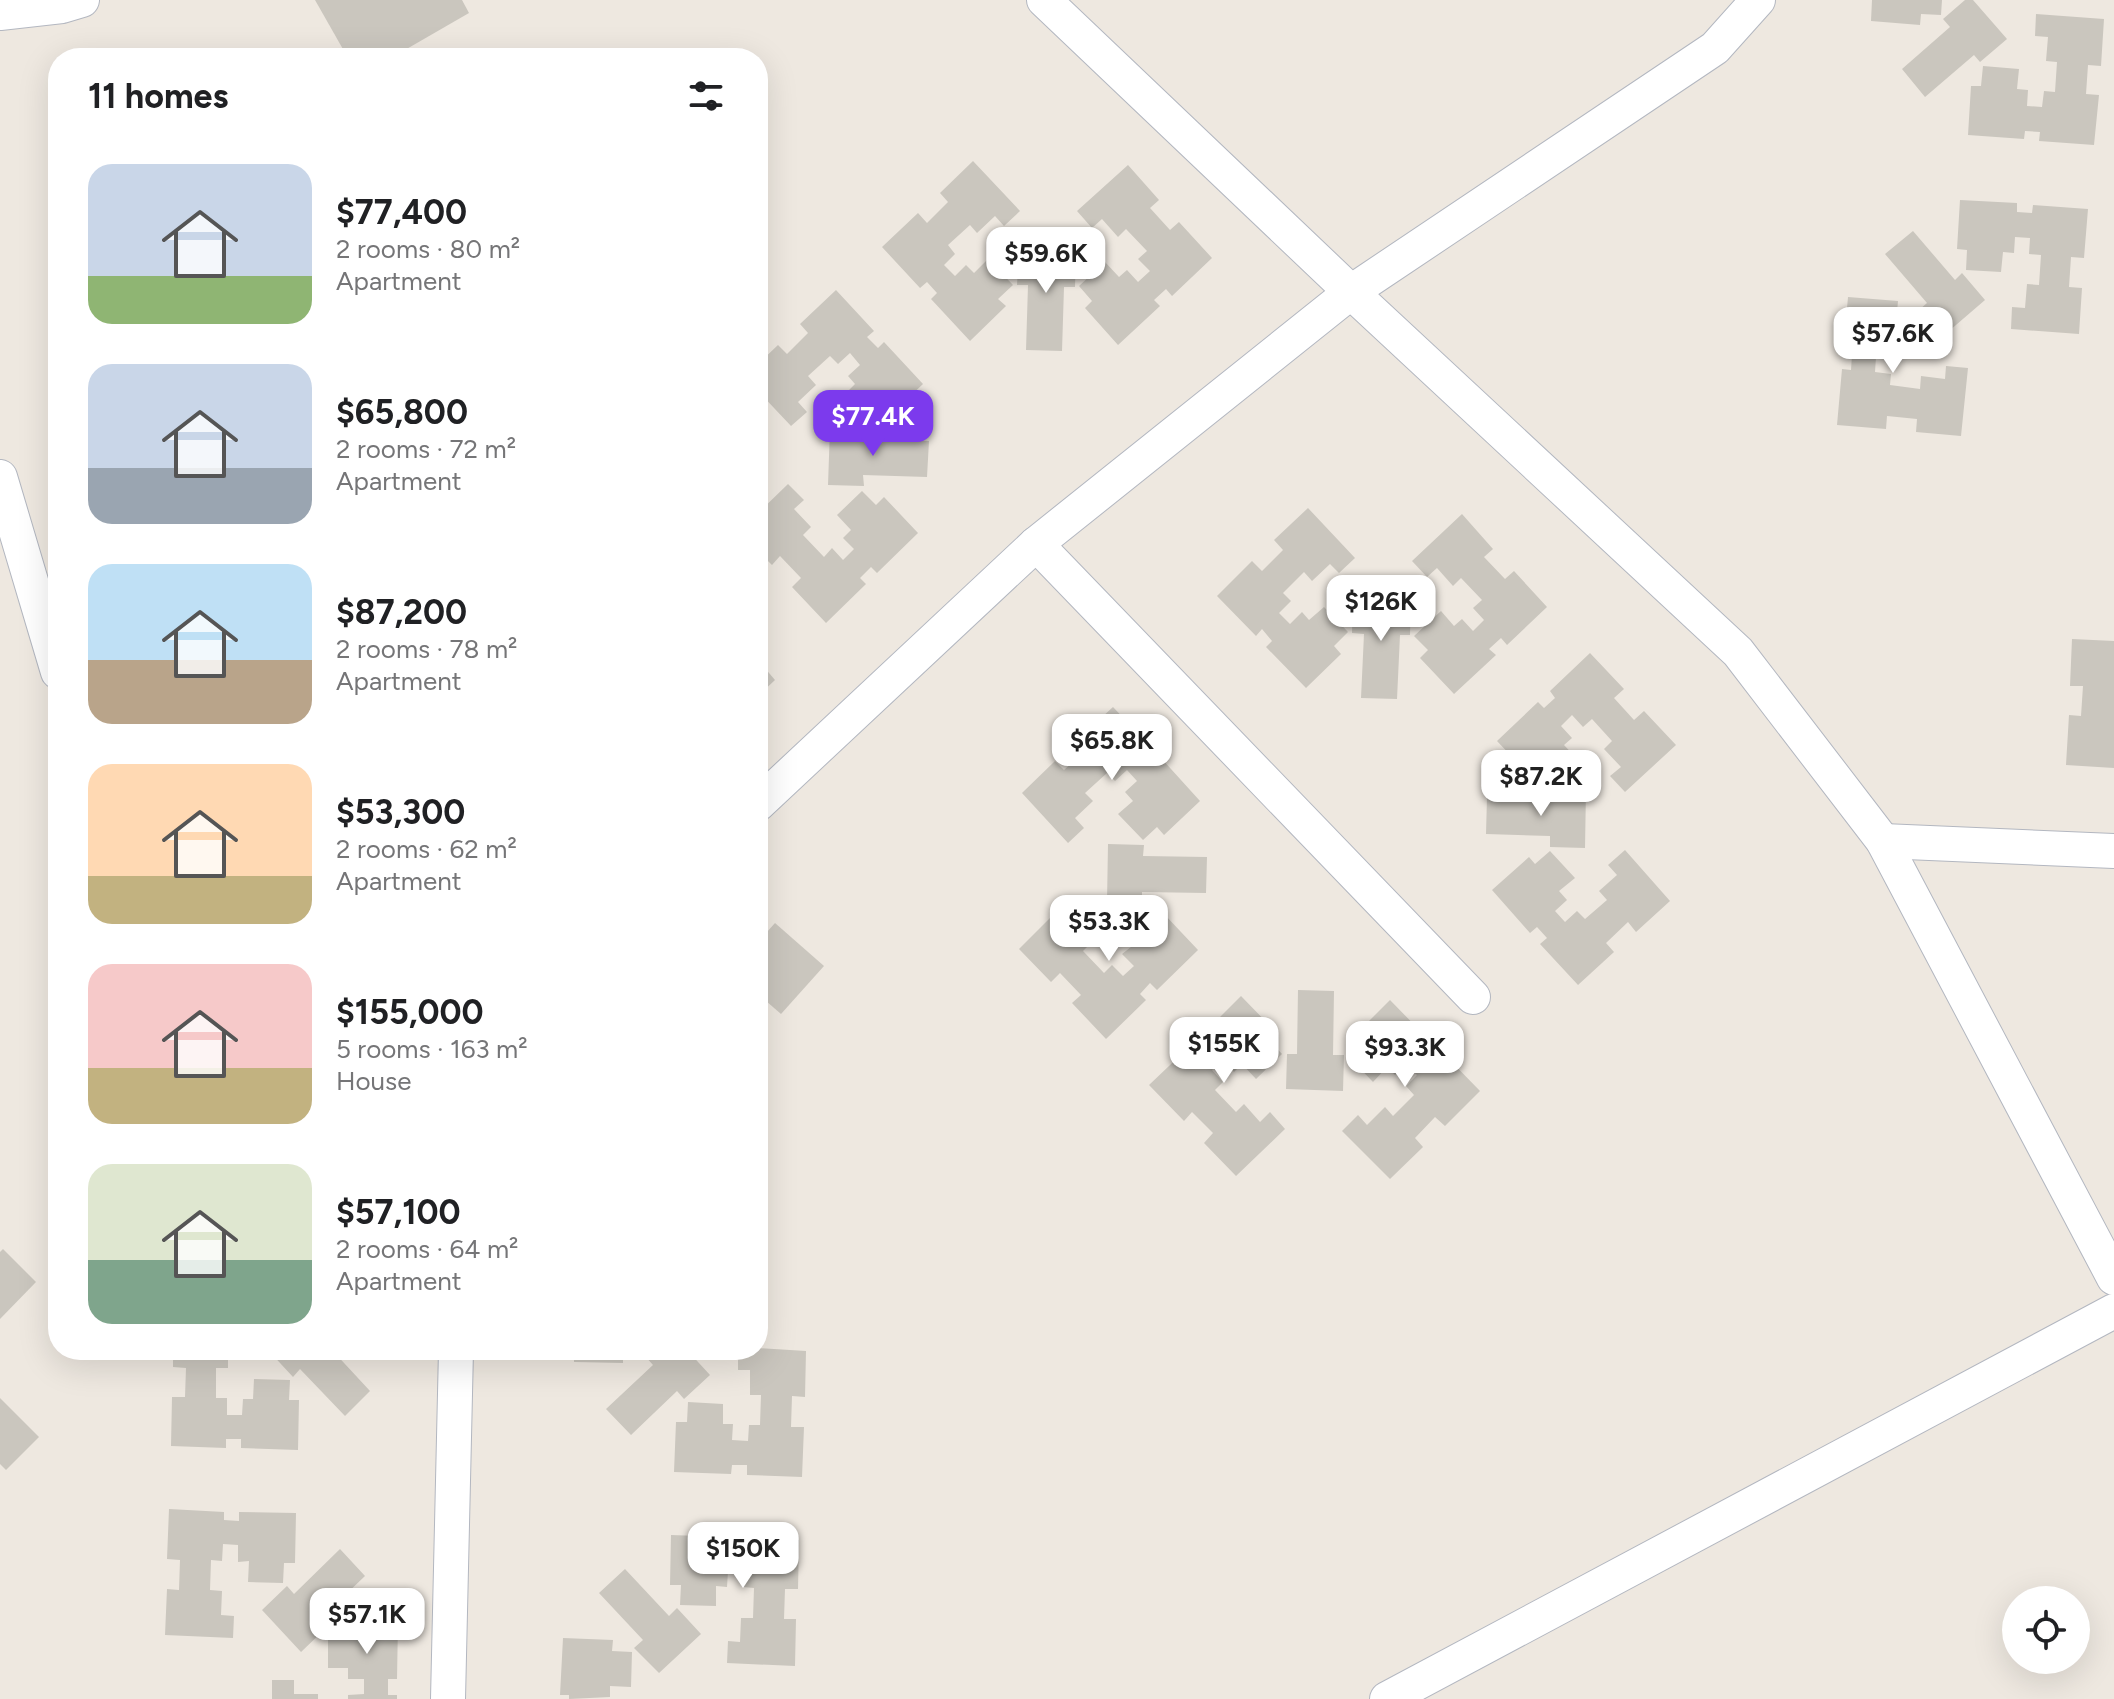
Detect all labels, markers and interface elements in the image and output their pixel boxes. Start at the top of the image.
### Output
icon: filters [684,74,728,118]
text: 11 homes [88,76,228,117]
text: $77,400 [336,192,467,233]
icon: home [152,196,248,292]
pin: $59.6K [981,227,1111,295]
text: 2 rooms · 80 m² [336,233,520,265]
text: $59.6K [1004,237,1088,269]
text: Apartment [336,265,462,297]
pin: $57.6K [1828,307,1958,375]
text: $57.6K [1852,317,1934,349]
pin: $77.4K [808,390,938,458]
text: $65,800 [336,392,468,433]
icon: home [152,396,248,492]
text: $77.4K [831,400,915,432]
text: 2 rooms · 72 m² [336,433,516,465]
text: Apartment [336,465,462,497]
pin: $126K [1325,575,1437,643]
text: $126K [1345,585,1417,617]
text: $87,200 [336,592,467,633]
icon: home [152,596,248,692]
text: 2 rooms · 78 m² [336,633,517,665]
text: Apartment [336,665,462,697]
pin: $65.8K [1047,714,1177,782]
text: $65.8K [1070,724,1154,756]
pin: $87.2K [1476,750,1606,818]
text: $87.2K [1499,760,1583,792]
text: $53,300 [336,792,465,833]
icon: home [152,796,248,892]
text: 2 rooms · 62 m² [336,833,517,865]
text: Apartment [336,865,462,897]
pin: $53.3K [1044,895,1174,963]
text: $53.3K [1068,905,1150,937]
text: $155,000 [336,992,484,1033]
icon: home [152,996,248,1092]
pin: $155K [1168,1017,1280,1085]
pin: $93.3K [1340,1021,1470,1089]
text: $155K [1188,1027,1260,1059]
text: $93.3K [1364,1031,1446,1063]
text: 5 rooms · 163 m² [336,1033,528,1065]
text: House [336,1065,411,1097]
text: $57,100 [336,1192,461,1233]
icon: home [152,1196,248,1292]
text: 2 rooms · 64 m² [336,1233,518,1265]
text: Apartment [336,1265,462,1297]
pin: $150K [687,1522,799,1590]
text: $150K [706,1532,780,1564]
map controls [2002,1586,2090,1674]
button: locate [2002,1586,2090,1674]
pin: $57.1K [302,1588,432,1656]
text: $57.1K [328,1598,406,1630]

